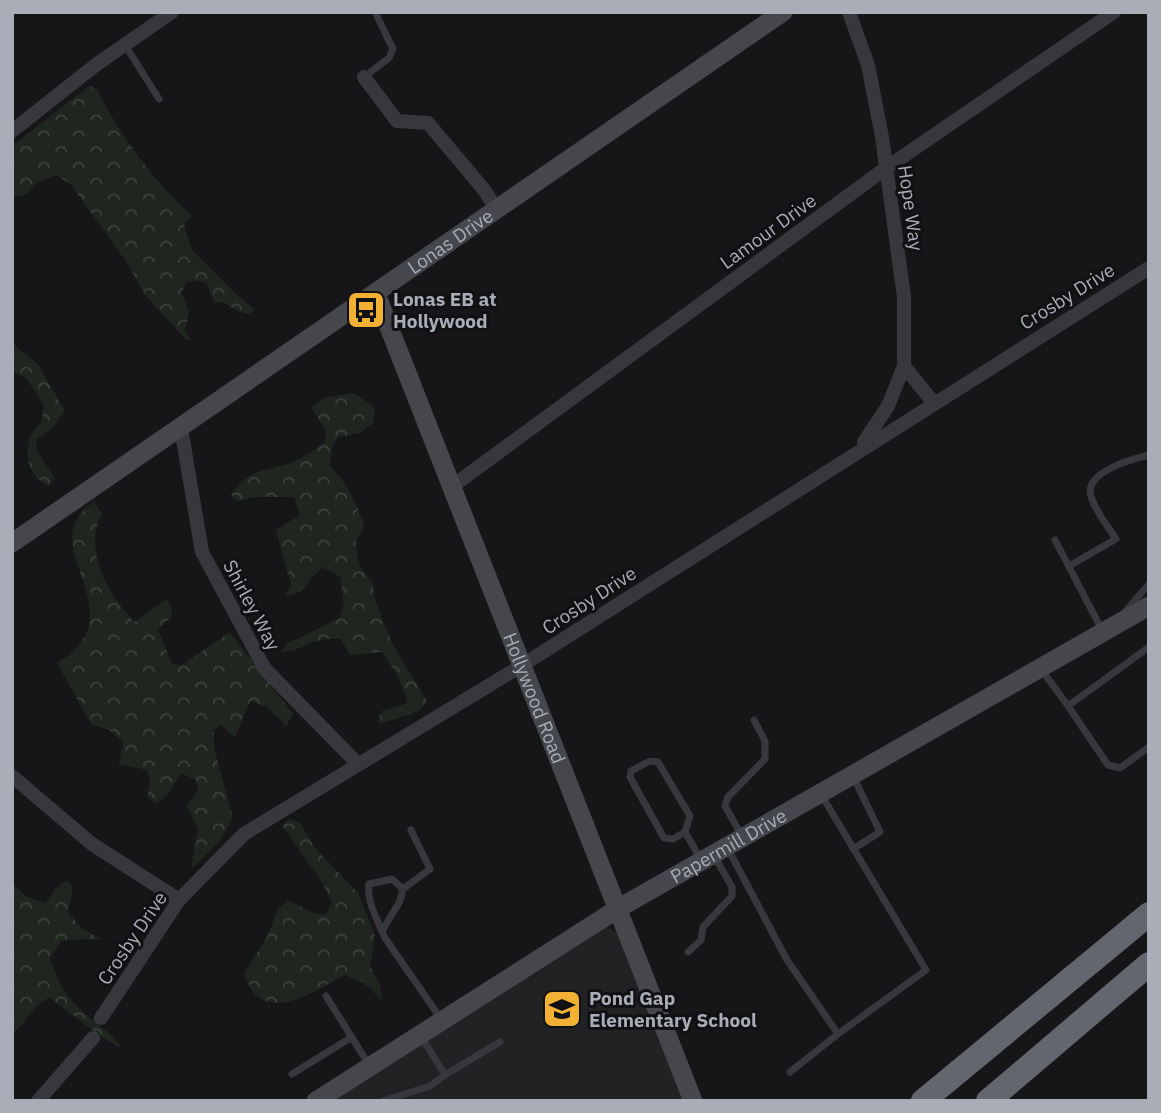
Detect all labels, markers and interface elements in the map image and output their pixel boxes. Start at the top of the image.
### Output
street label: Hope Way [893,164,929,253]
street label: Lamour Drive [715,188,821,274]
street label: Lonas Drive [403,203,498,279]
street label: Crosby Drive [1015,257,1119,335]
place label: Lonas EB at Hollywood [393,287,496,333]
bus stop icon: Lonas EB at Hollywood [345,289,387,331]
street label: Shirley Way [218,556,286,655]
street label: Crosby Drive [537,561,641,639]
street label: Hollywood Road [498,629,571,767]
street label: Papermill Drive [666,803,791,888]
street label: Crosby Drive [92,887,172,989]
place label: Pond Gap Elementary School [589,986,757,1032]
school or university icon: Pond Gap Elementary School [541,988,583,1030]

